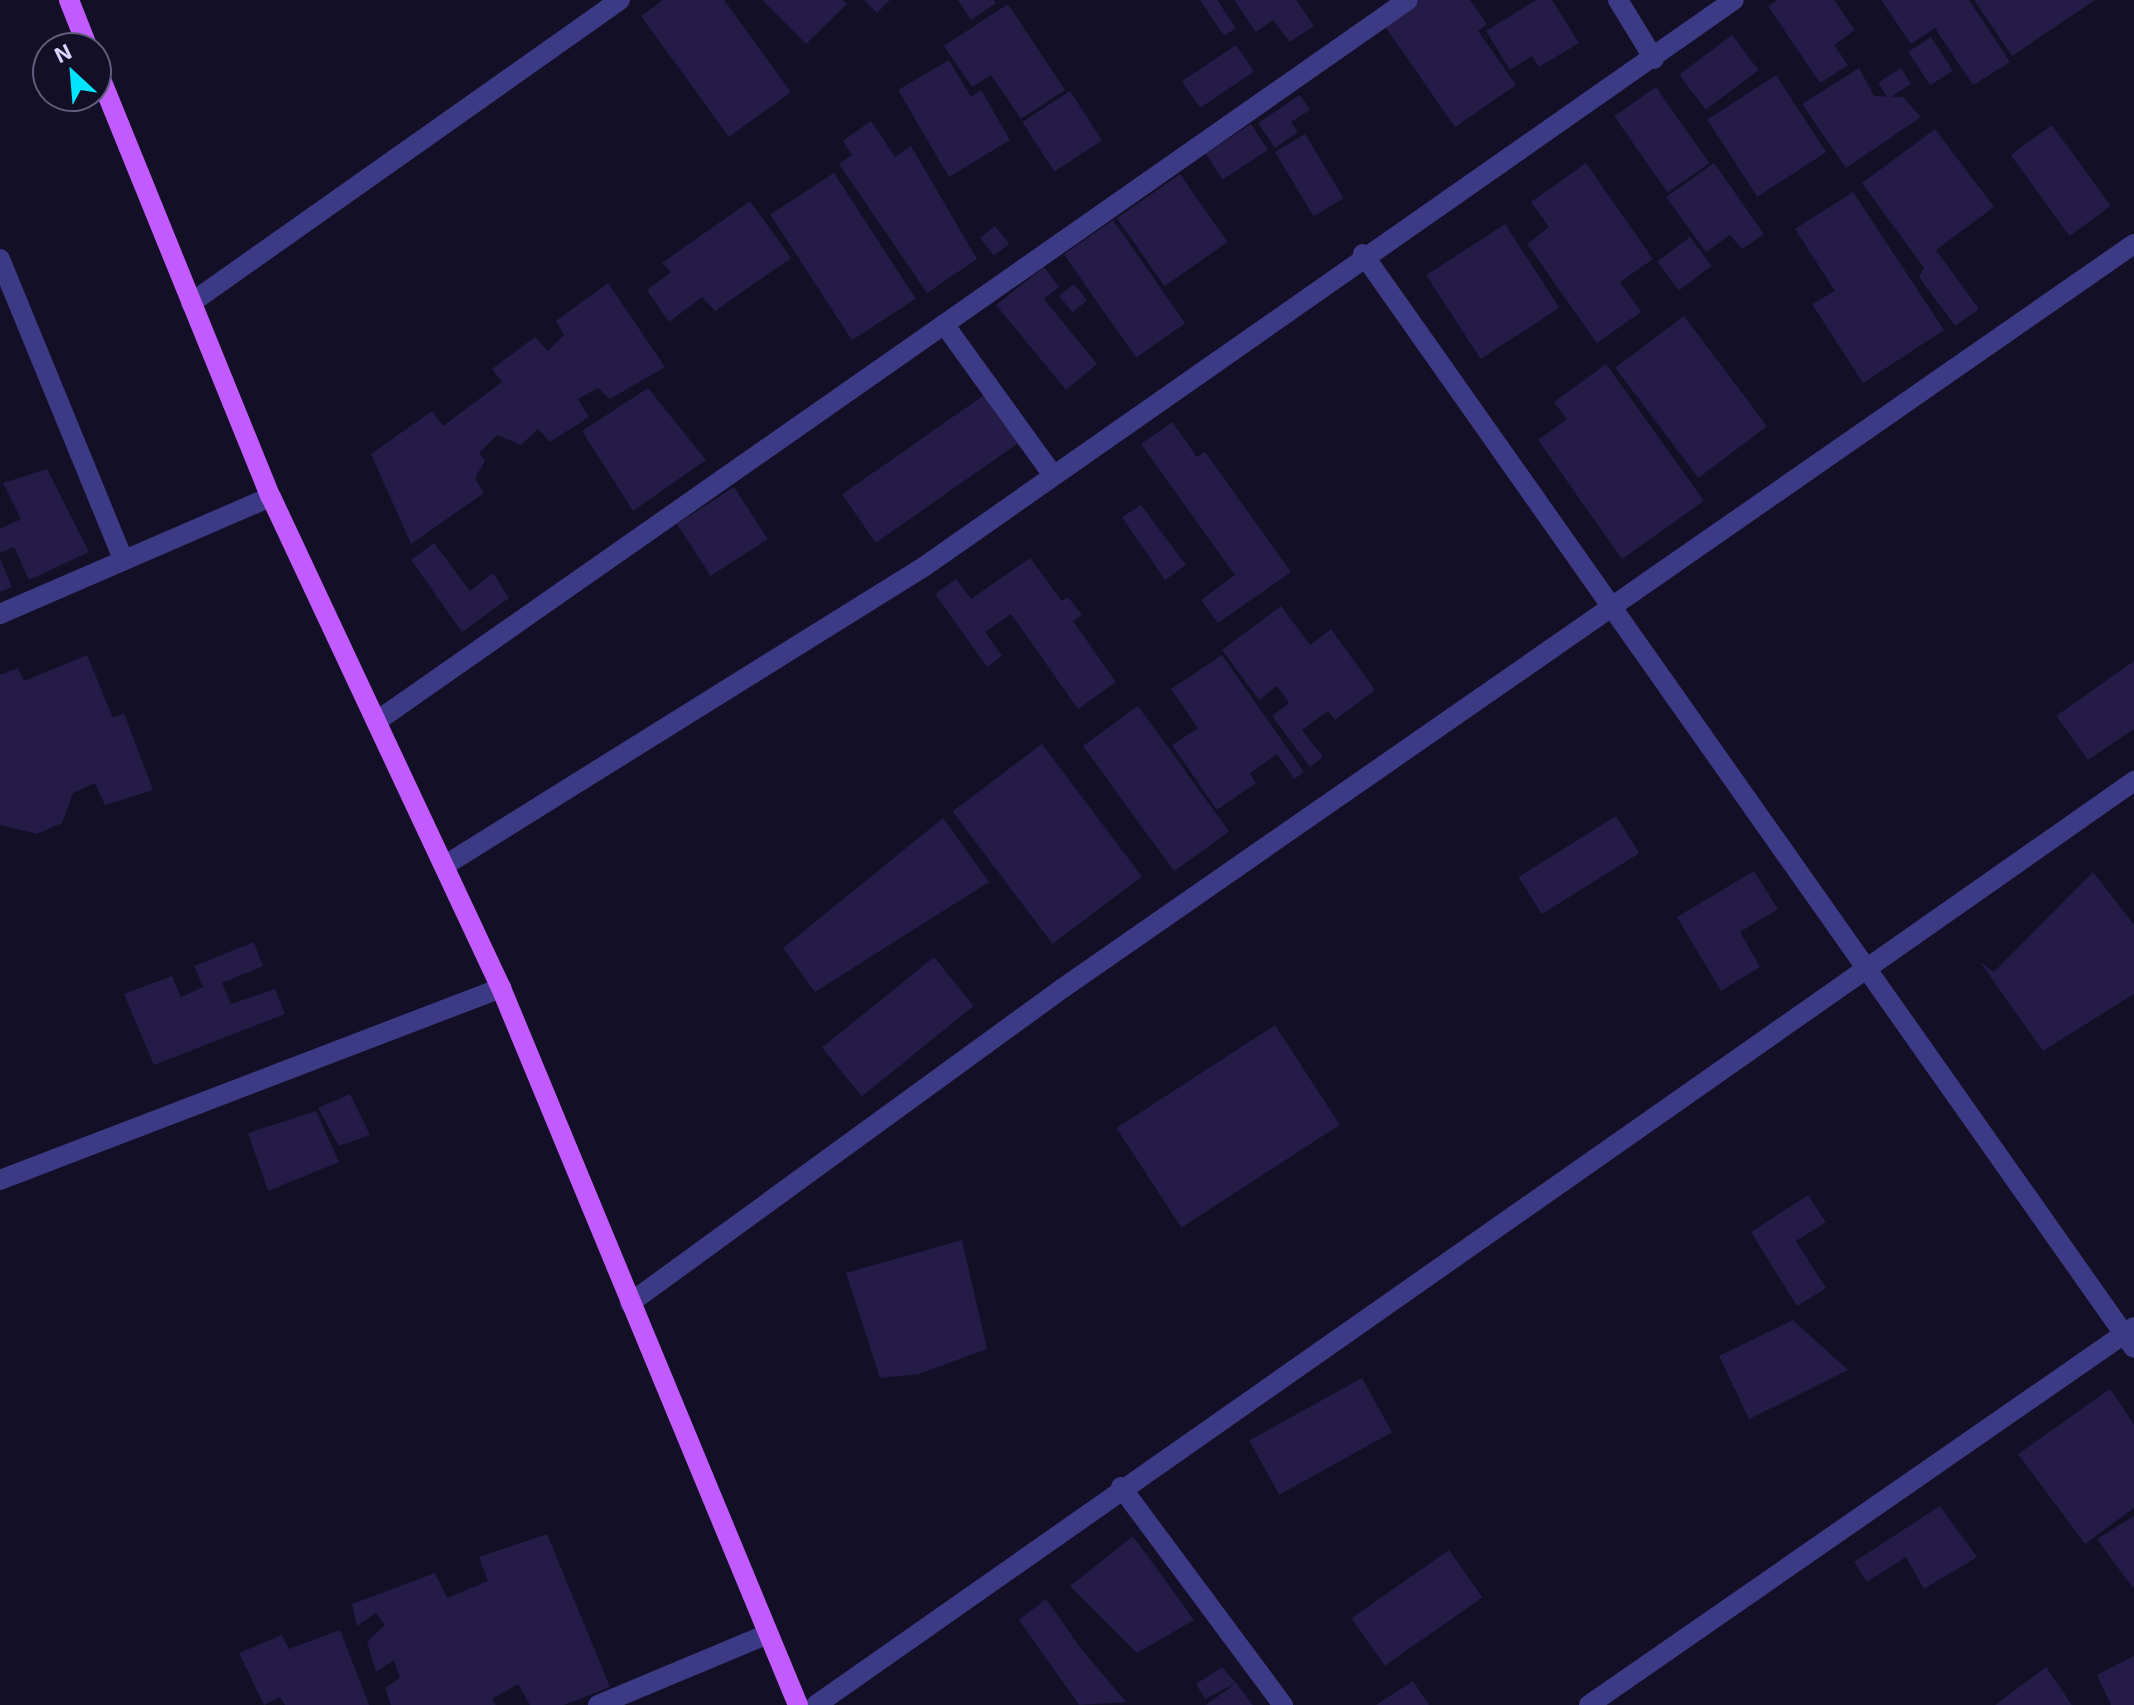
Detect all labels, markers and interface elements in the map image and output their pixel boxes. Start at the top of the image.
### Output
north arrow [32,32,112,112]
text: N [50,37,75,67]

